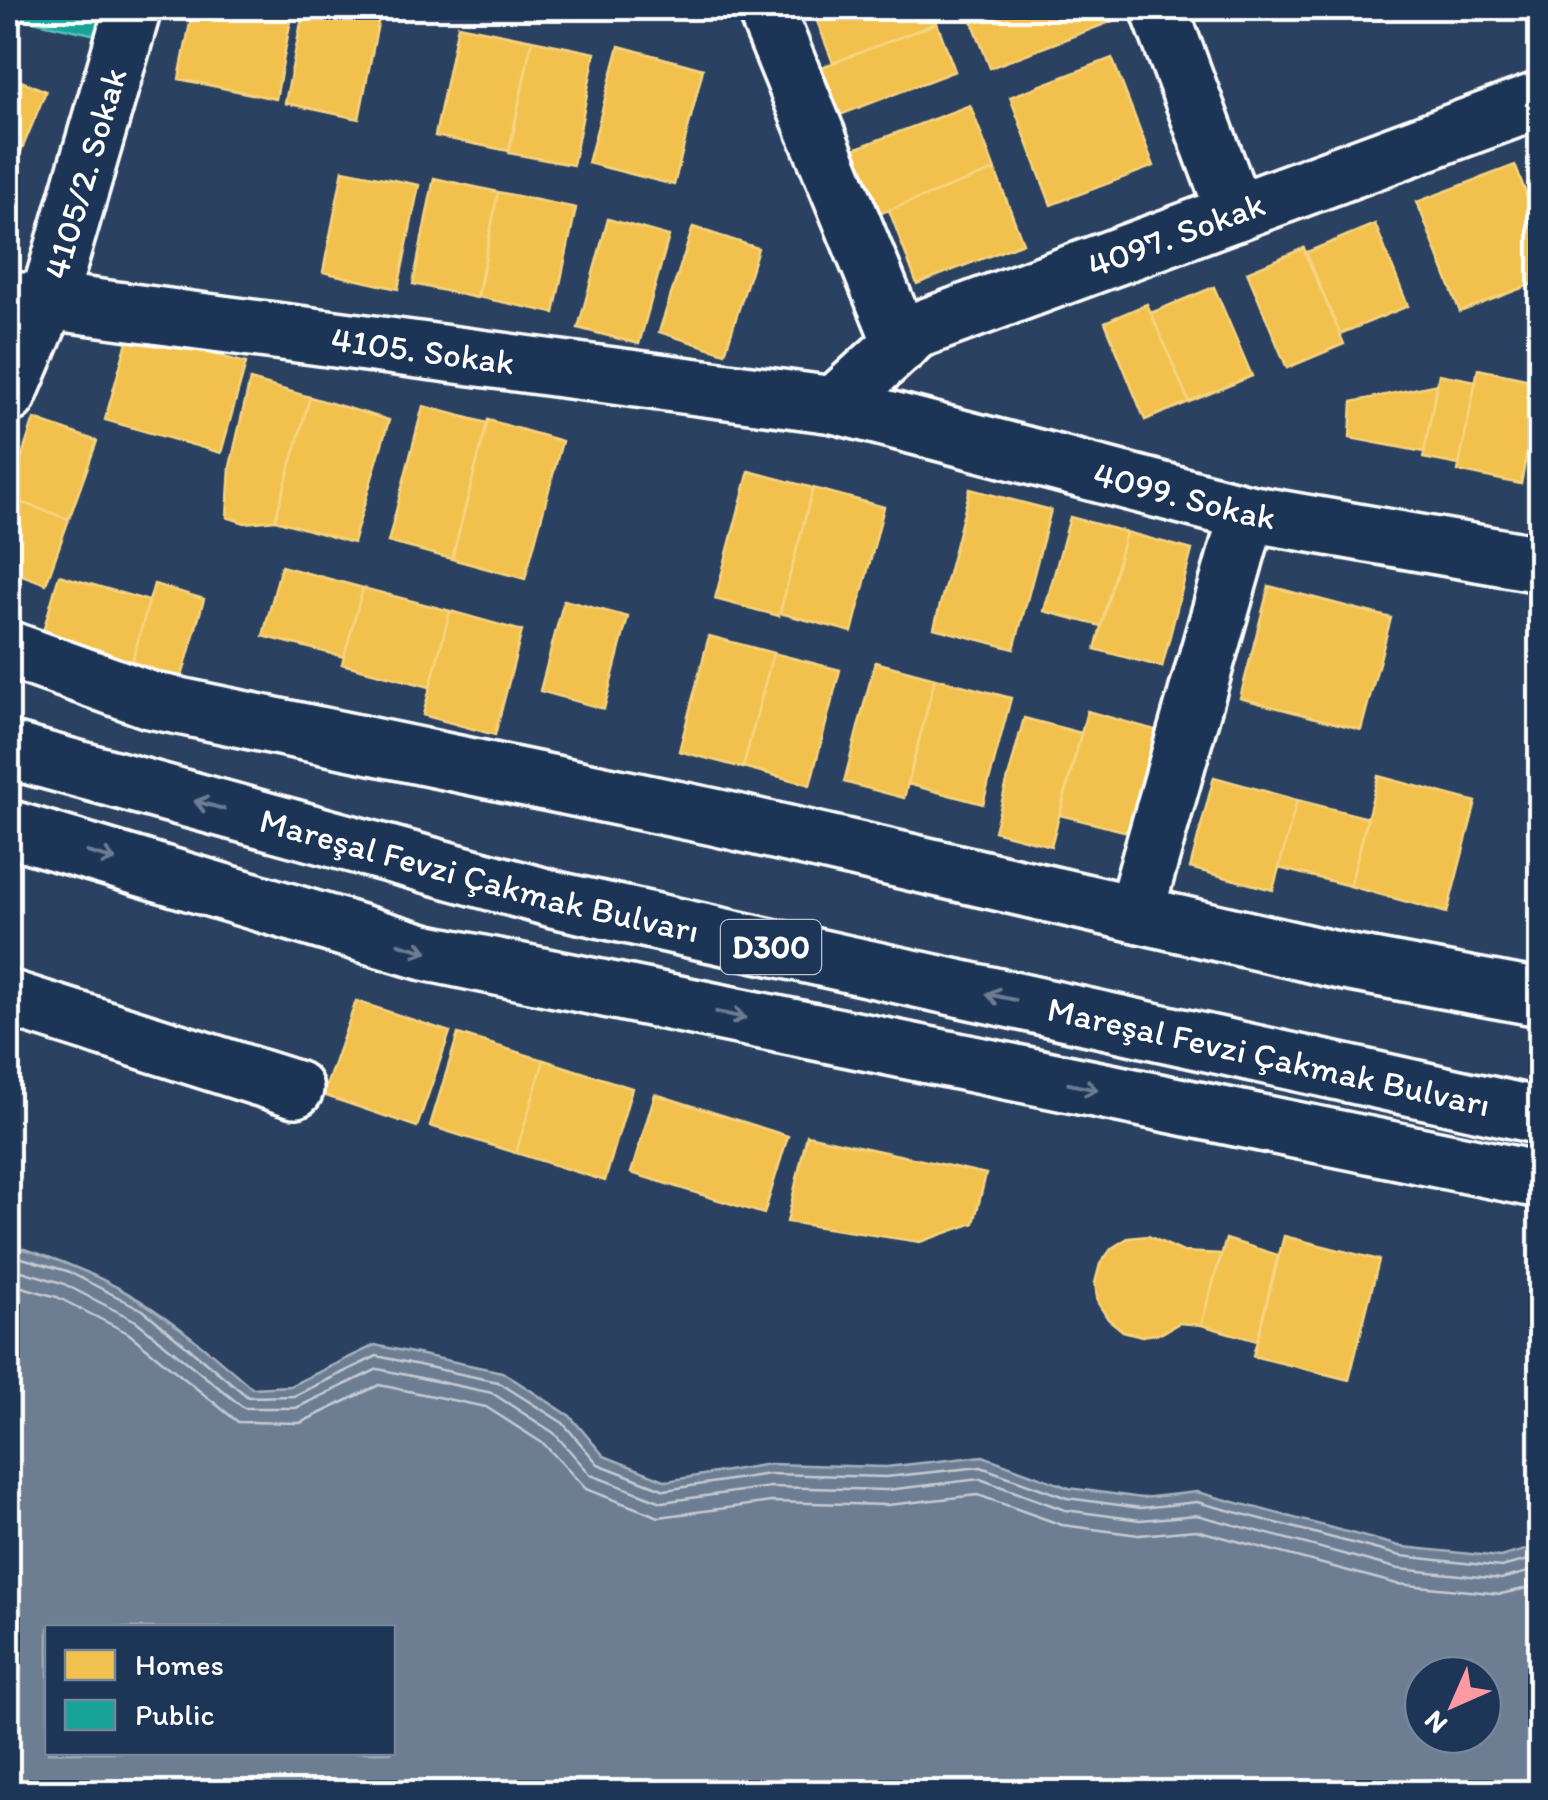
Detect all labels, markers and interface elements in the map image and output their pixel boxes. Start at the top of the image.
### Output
street label: 4105/2. Sokak [35,63,136,284]
street label: 4097. Sokak [1082,183,1270,286]
street label: 4105. Sokak [328,318,517,384]
street label: 4099. Sokak [1089,453,1279,538]
one-way arrow [194,795,225,813]
street label: Mareşal Fevzi Çakmak Bulvarı [255,799,703,952]
one-way arrow [85,848,116,866]
road number: D300 [721,920,821,974]
one-way arrow [397,940,428,958]
one-way arrow [986,987,1018,1006]
street label: Mareşal Fevzi Çakmak Bulvarı [1044,987,1494,1125]
one-way arrow [714,1006,746,1025]
one-way arrow [1067,1078,1099,1097]
legend [45,1625,395,1755]
text: Homes [135,1646,224,1683]
north arrow [1403,1655,1503,1755]
text: Public [135,1696,215,1733]
text: N [1417,1704,1454,1741]

